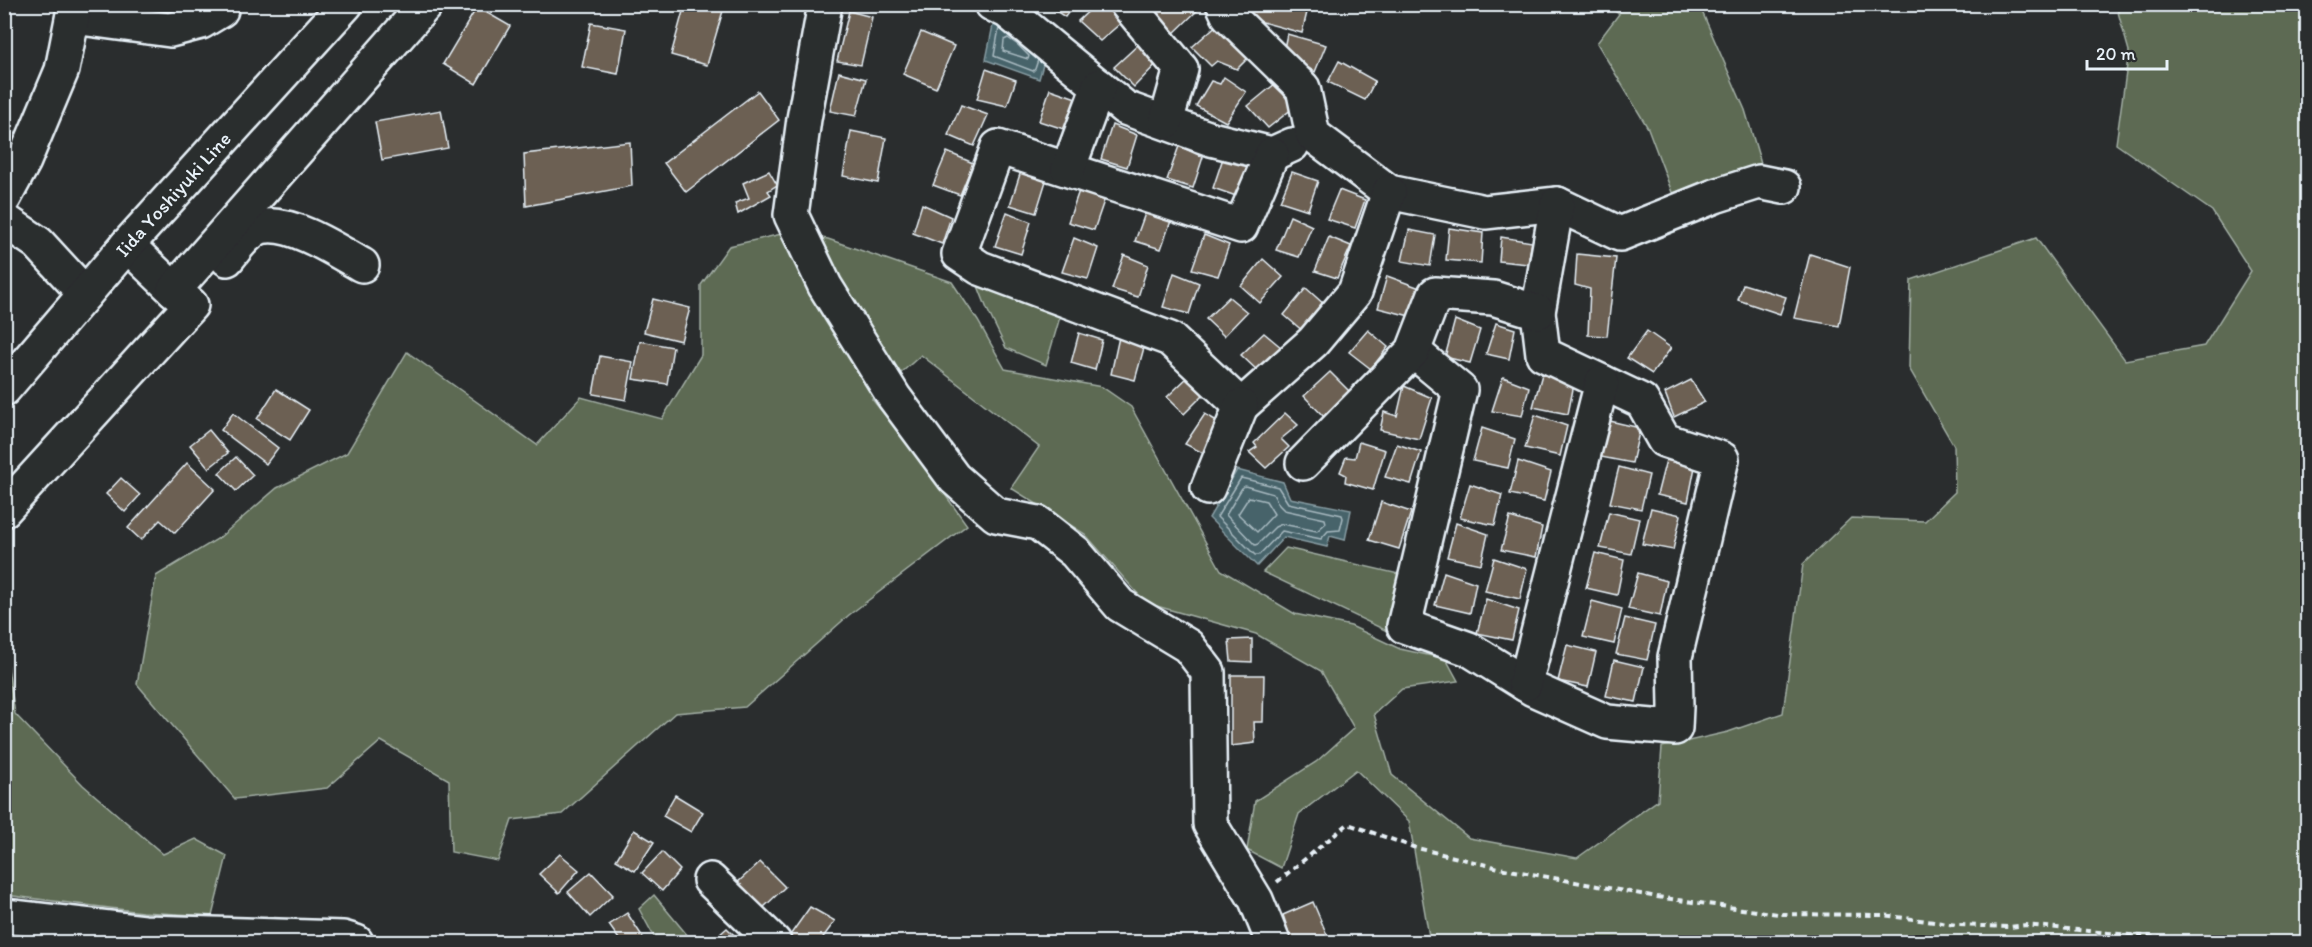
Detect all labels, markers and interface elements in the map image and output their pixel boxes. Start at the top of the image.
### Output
scale bar [2087,33,2166,71]
text: 20 m [2096,43,2136,65]
street label: Iida Yoshiyuki Line [110,127,236,262]

